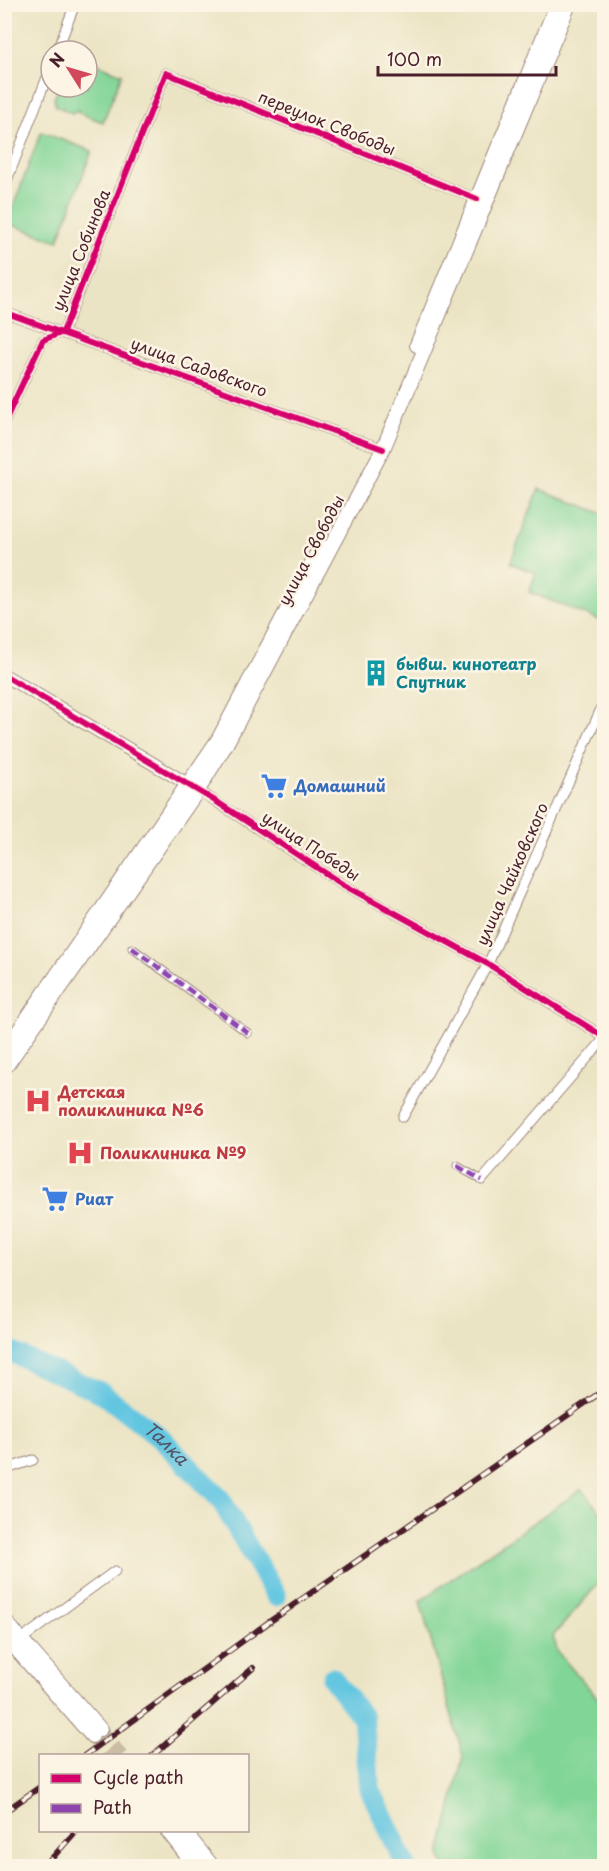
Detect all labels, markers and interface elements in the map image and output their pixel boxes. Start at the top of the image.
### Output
north arrow [39,39,99,99]
scale bar [378,39,556,77]
text: 100 m [387,45,442,72]
text: N [43,47,70,72]
street label: переулок Свободы [255,84,400,161]
street label: улица Собинова [45,185,115,314]
street label: улица Садовского [128,330,271,402]
street label: улица Свободы [271,490,349,609]
place label: бывш. кинотеатр Спутник [396,651,537,693]
building icon: бывш. кинотеатр Спутник [361,658,391,688]
supermarket icon: Домашний [259,771,289,801]
place label: Домашний [293,773,386,797]
street label: улица Чайковского [469,798,553,949]
street label: улица Победы [258,804,365,886]
place label: Детская поликлиника №6 [57,1079,204,1121]
hospital icon: Детская поликлиника №6 [23,1086,53,1116]
hospital icon: Поликлиника №9 [65,1138,95,1168]
place label: Поликлиника №9 [100,1140,246,1164]
supermarket icon: Риат [40,1184,70,1214]
place label: Риат [75,1186,114,1210]
water label: Талка [139,1414,196,1471]
legend [39,1754,249,1832]
text: Cycle path [93,1763,184,1790]
text: Path [93,1793,132,1820]

